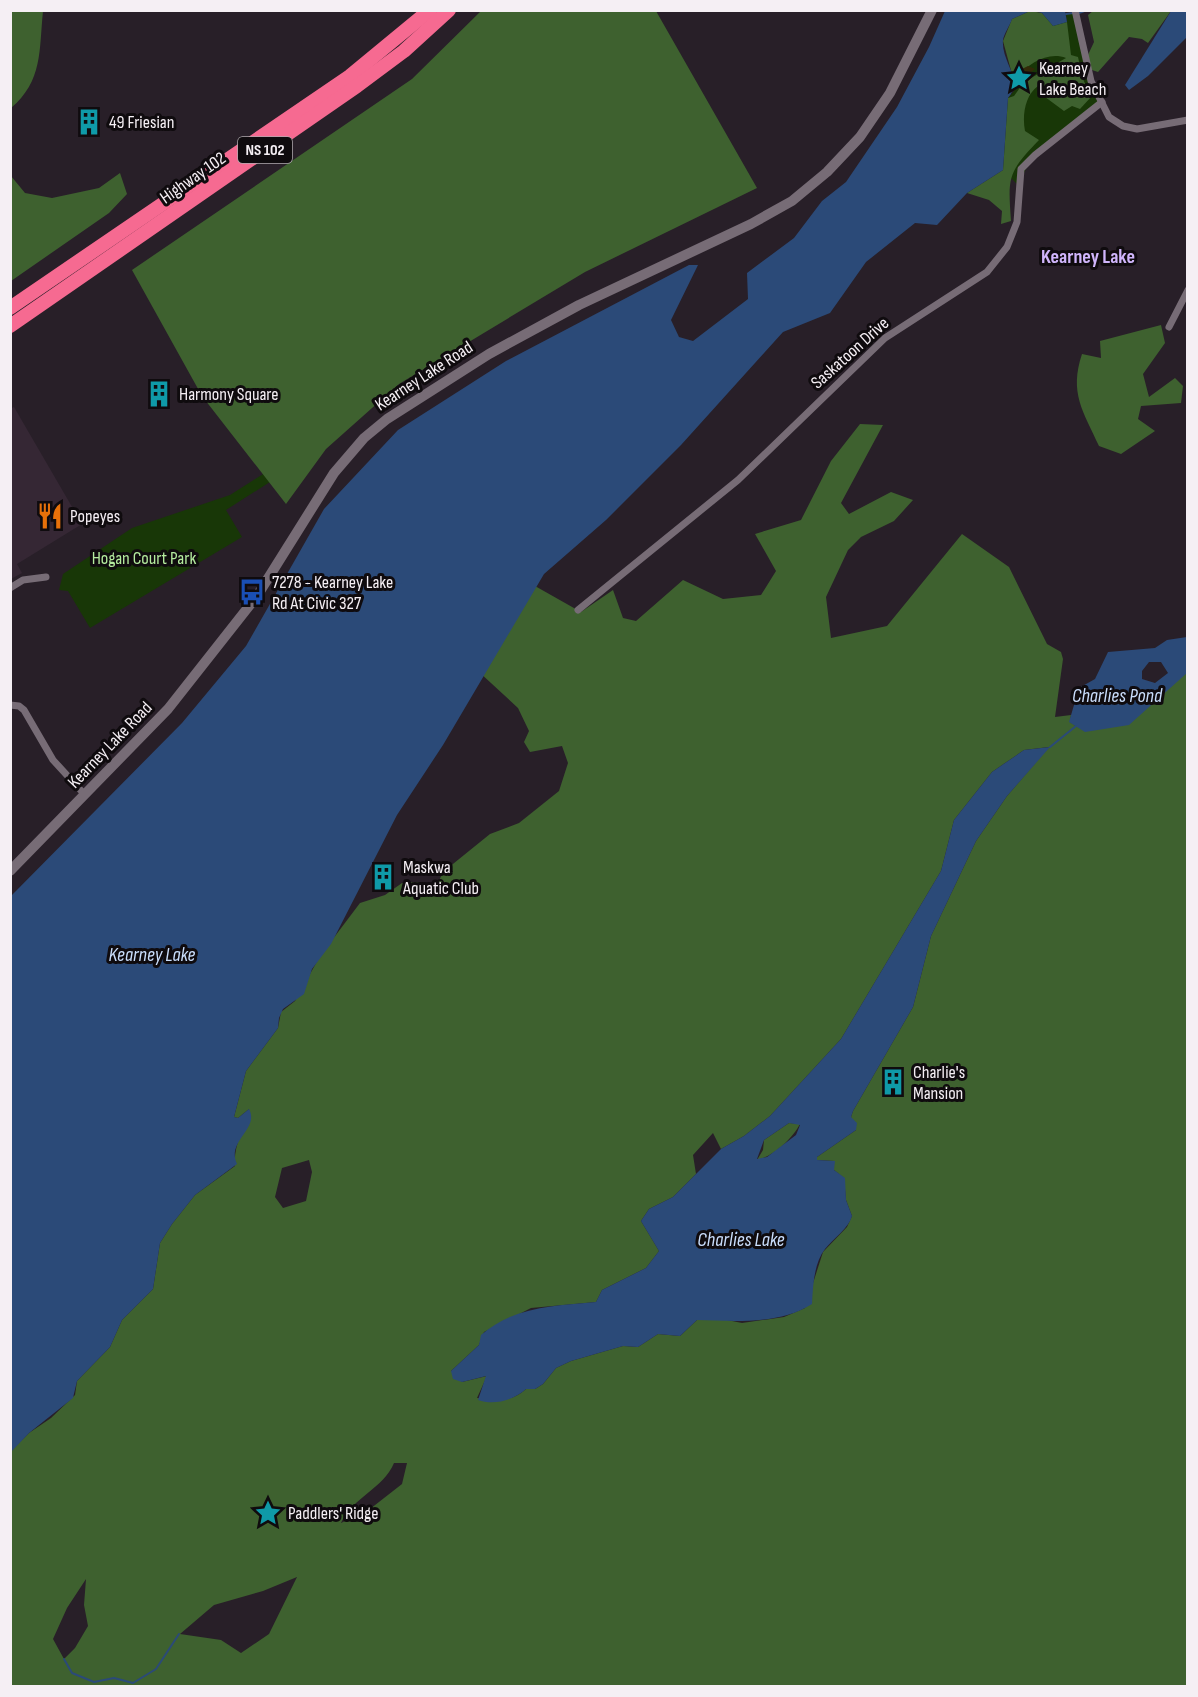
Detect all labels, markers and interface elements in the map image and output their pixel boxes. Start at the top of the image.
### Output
place label: Kearney Lake Beach [1039,58,1106,100]
place icon: Kearney Lake Beach [1004,63,1034,93]
building icon: 49 Friesian [74,107,104,137]
place label: 49 Friesian [109,112,174,133]
road number: NS 102 [238,137,292,163]
street label: Highway 102 [156,148,230,208]
district label: Kearney Lake [1041,245,1135,269]
street label: Saskatoon Drive [807,313,893,393]
street label: Kearney Lake Road [371,337,477,415]
building icon: Harmony Square [144,379,174,409]
place label: Harmony Square [179,384,279,405]
restaurant icon: Popeyes [35,501,65,531]
place label: Popeyes [70,506,120,527]
park label: Hogan Court Park [92,548,196,569]
place label: 7278 - Kearney Lake Rd At Civic 327 [272,572,393,614]
bus stop icon: 7278 - Kearney Lake Rd At Civic 327 [237,577,267,607]
water label: Charlies Pond [1072,684,1163,708]
street label: Kearney Lake Road [64,697,156,793]
place label: Maskwa Aquatic Club [402,857,479,899]
building icon: Maskwa Aquatic Club [368,862,398,892]
water label: Kearney Lake [109,943,196,967]
place label: Charlie's Mansion [913,1062,965,1104]
building icon: Charlie's Mansion [878,1067,908,1097]
water label: Charlies Lake [697,1228,785,1252]
place icon: Paddlers' Ridge [253,1498,283,1528]
place label: Paddlers' Ridge [288,1503,378,1524]

